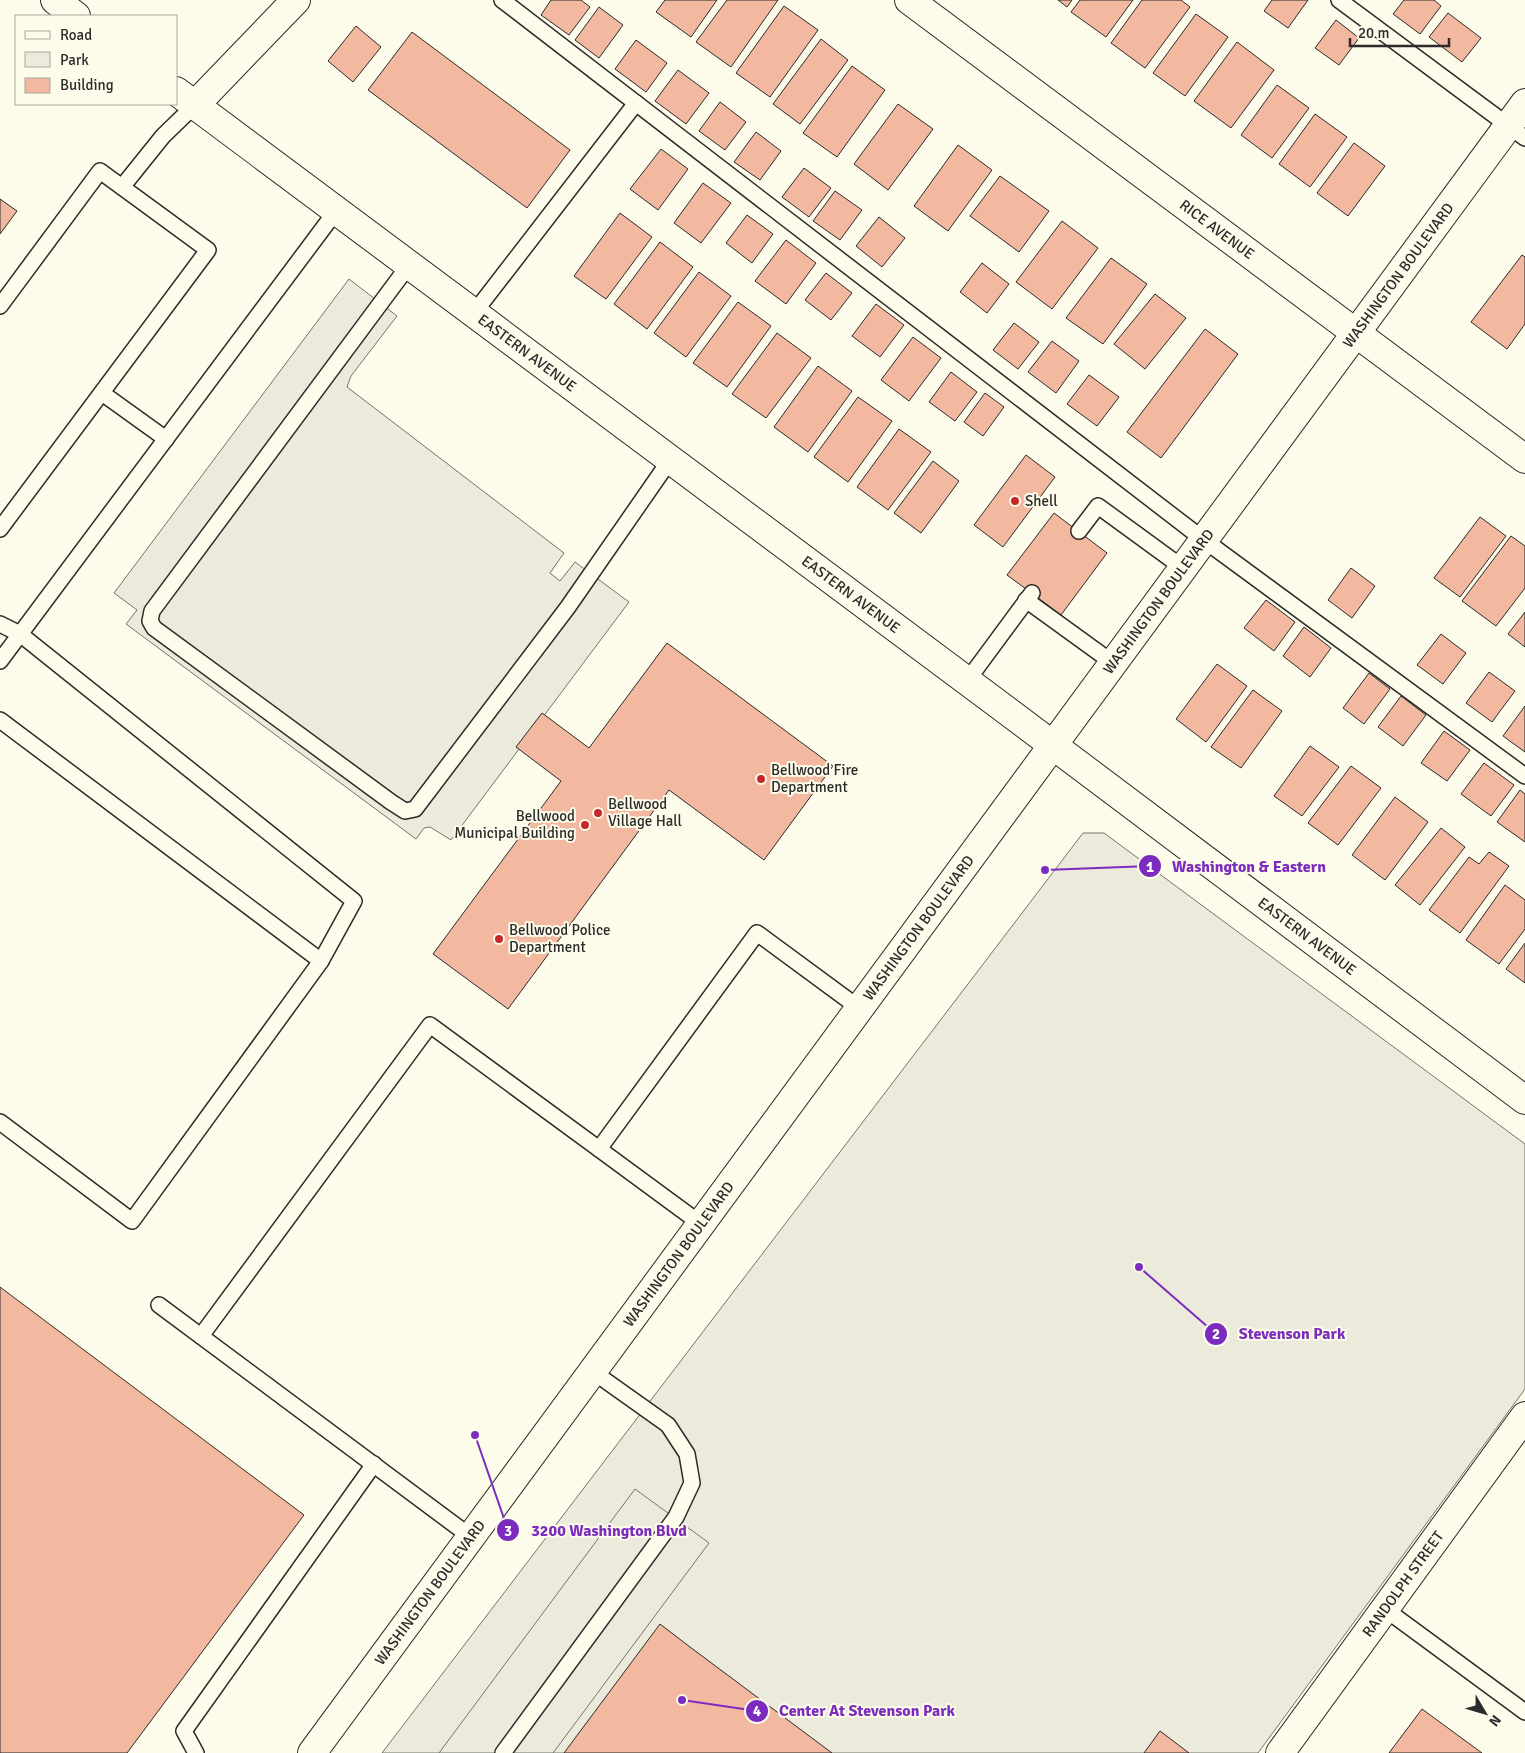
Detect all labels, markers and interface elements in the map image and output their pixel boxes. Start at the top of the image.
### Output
legend [15,15,178,105]
scale bar [1350,15,1449,47]
text: 20 m [1358,24,1389,42]
text: Road [60,26,92,44]
text: Park [60,51,89,69]
text: Building [60,76,114,94]
street label: RICE AVENUE [1176,196,1258,263]
street label: WASHINGTON BOULEVARD [1339,199,1458,351]
street label: EASTERN AVENUE [474,310,580,395]
place label: Shell [1025,492,1058,510]
marker: Shell [1009,495,1021,507]
street label: WASHINGTON BOULEVARD [1099,526,1218,678]
street label: EASTERN AVENUE [798,552,904,637]
place label: Bellwood Fire Department [771,761,858,796]
marker: Bellwood Fire Department [755,773,767,785]
place label: Bellwood Village Hall [608,795,682,830]
place label: Bellwood Municipal Building [454,807,575,842]
marker: Bellwood Village Hall [592,807,604,819]
marker: Bellwood Municipal Building [579,819,591,831]
callout: Washington & Eastern [1137,851,1336,882]
street label: WASHINGTON BOULEVARD [859,852,978,1004]
text: Washington & Eastern [1172,857,1326,877]
text: 1 [1146,858,1154,876]
street label: EASTERN AVENUE [1254,893,1360,979]
place label: Bellwood Police Department [509,921,610,956]
marker: Bellwood Police Department [493,933,505,945]
street label: WASHINGTON BOULEVARD [619,1178,738,1330]
callout: Stevenson Park [1204,1318,1355,1349]
text: Stevenson Park [1239,1324,1346,1344]
text: 2 [1212,1325,1220,1343]
callout: 3200 Washington Blvd [496,1515,697,1546]
street label: WASHINGTON BOULEVARD [371,1517,489,1669]
text: 3200 Washington Blvd [531,1521,687,1541]
text: 3 [504,1522,512,1540]
street label: RANDOLPH STREET [1358,1527,1448,1640]
north arrow [1460,1688,1510,1738]
callout: Center At Stevenson Park [744,1695,965,1726]
text: Center At Stevenson Park [779,1701,956,1721]
text: 4 [753,1702,761,1720]
text: N [1485,1712,1505,1730]

